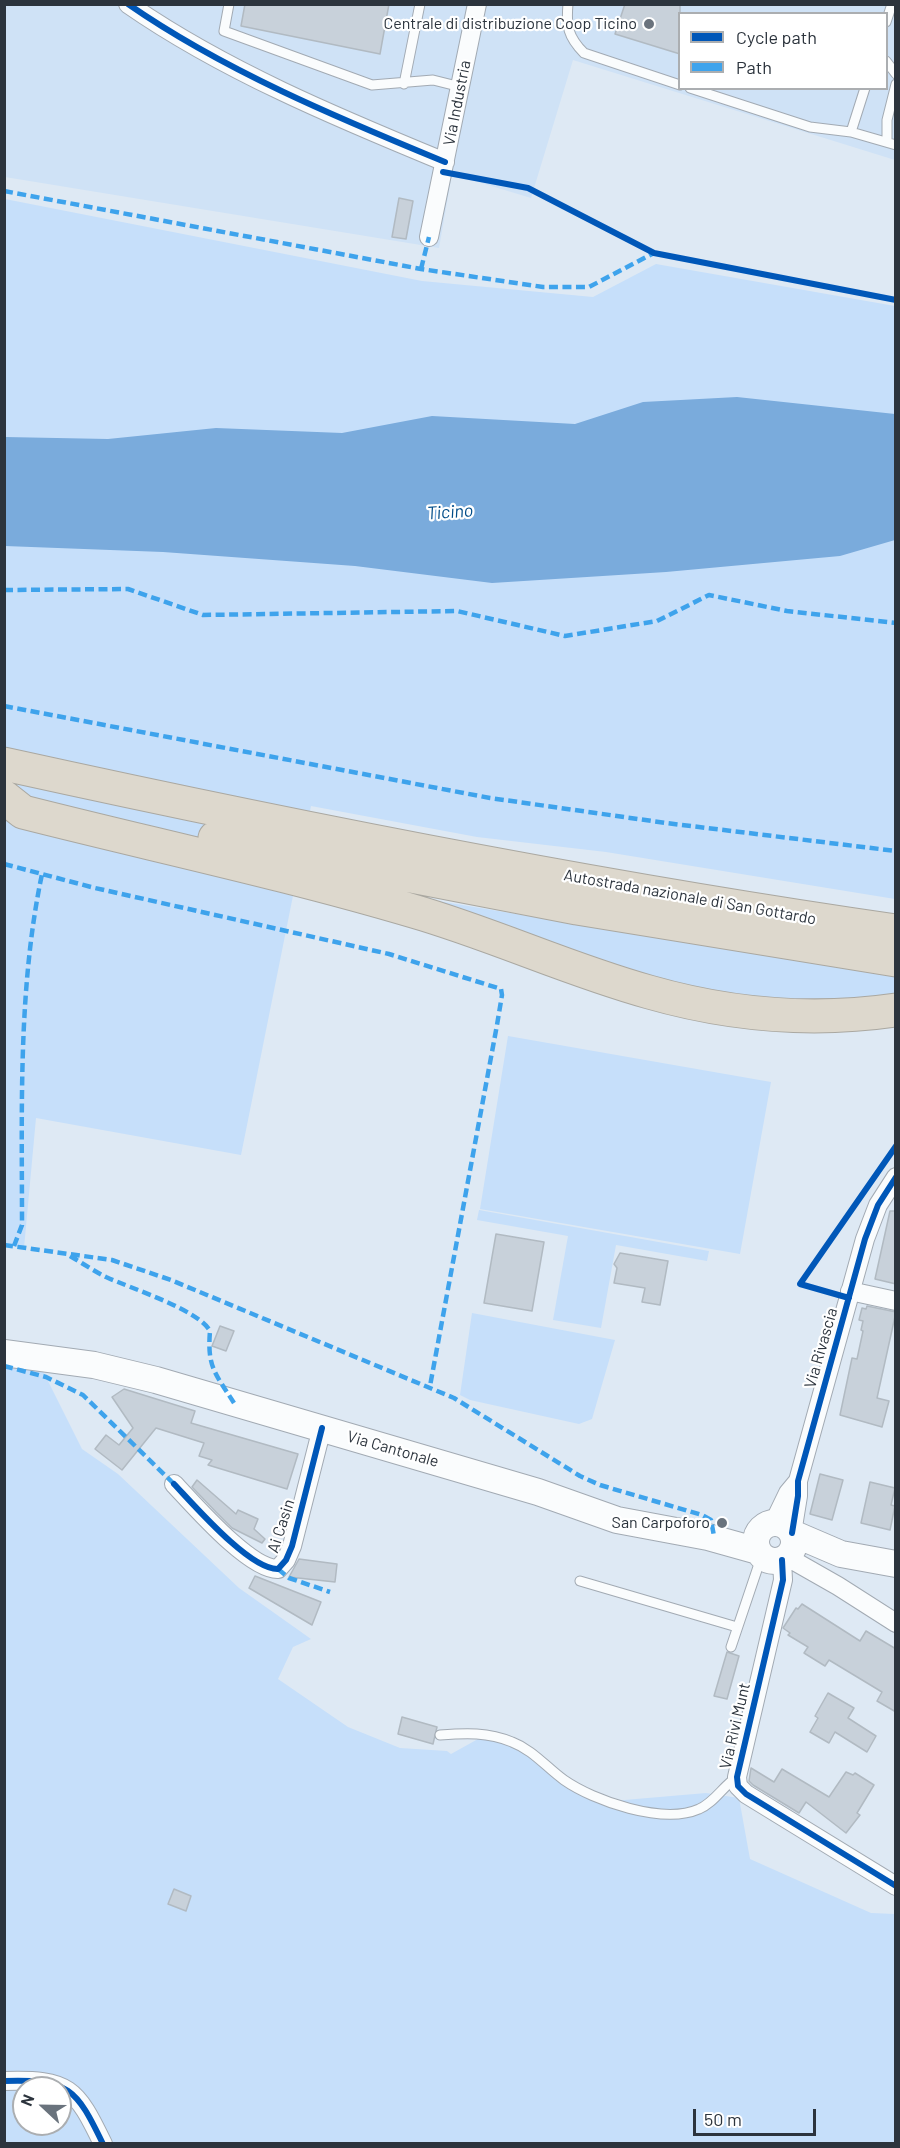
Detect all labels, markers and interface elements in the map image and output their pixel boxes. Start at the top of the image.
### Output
legend [678,12,888,90]
place label: Centrale di distribuzione Coop Ticino [383,14,637,34]
marker: Centrale di distribuzione Coop Ticino [642,17,656,31]
text: Cycle path [736,26,817,48]
text: Path [736,56,772,78]
street label: Via Industria [439,59,475,147]
water label: Ticino [426,500,474,524]
street label: Autostrada nazionale di San Gottardo [562,865,818,929]
street label: Via Rivascia [800,1306,842,1390]
street label: Via Cantonale [345,1427,441,1471]
street label: Ai Casin [263,1497,299,1555]
place label: San Carpoforo [612,1513,710,1533]
marker: San Carpoforo [715,1516,729,1530]
street label: Via Rivi Munt [716,1681,754,1771]
north arrow [12,2076,72,2136]
text: N [16,2091,37,2108]
scale bar [696,2097,819,2135]
text: 50 m [704,2108,742,2130]

